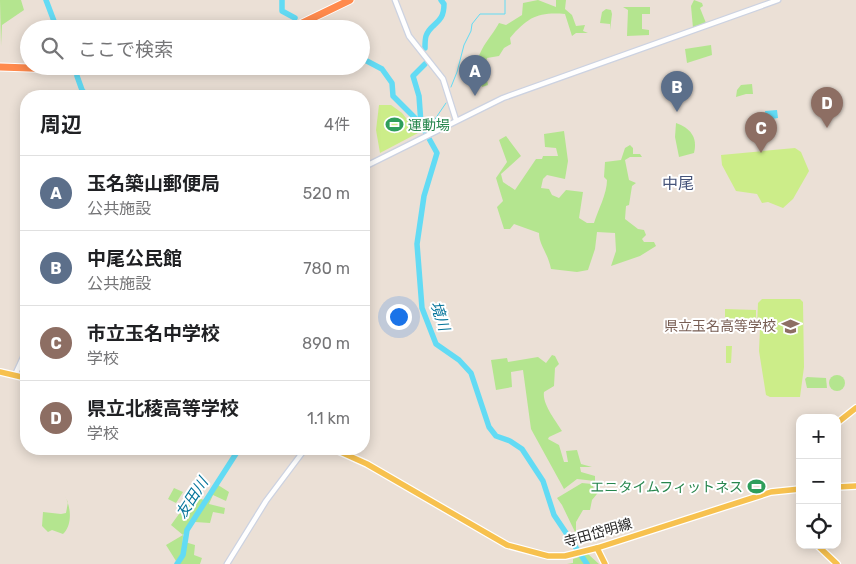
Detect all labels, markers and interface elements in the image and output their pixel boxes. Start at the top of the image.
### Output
search box [20,20,370,75]
icon: search [38,34,66,62]
text: ここで検索 [78,38,173,61]
pin: A [459,55,491,96]
pin: B [661,71,693,112]
pin: D [811,87,843,128]
text: 周辺 [40,112,82,137]
pin: C [745,112,777,153]
text: 4件 [324,115,350,134]
sports icon: 運動場 [384,115,404,135]
place label: 運動場 [408,117,450,134]
text: 玉名築山郵便局 [87,172,220,195]
district label: 中尾 [662,174,694,193]
text: A [50,184,62,203]
text: 520 m [303,184,350,203]
text: 公共施設 [87,199,151,218]
text: 中尾公民館 [87,247,182,270]
text: B [50,259,62,278]
text: 780 m [303,259,350,278]
text: 公共施設 [87,274,151,293]
water label: 境川 [427,299,454,335]
your location [386,304,412,330]
school or university icon: 県立玉名高等学校 [780,316,800,336]
place label: 県立玉名高等学校 [664,318,776,335]
text: 市立玉名中学校 [87,322,220,345]
text: C [50,334,62,353]
text: 890 m [302,334,350,353]
text: 学校 [87,349,119,368]
text: 県立北稜高等学校 [87,397,239,420]
text: D [50,409,62,428]
text: 1.1 km [307,409,350,428]
map controls [796,414,841,549]
button: + [796,414,841,459]
text: 学校 [87,424,119,443]
button: − [796,459,841,504]
water label: 友田川 [172,473,213,522]
sports icon: エニタイムフィットネス [747,477,767,497]
place label: エニタイムフィットネス [590,479,743,496]
button: locate [796,504,841,549]
street label: 寺田岱明線 [562,515,634,551]

